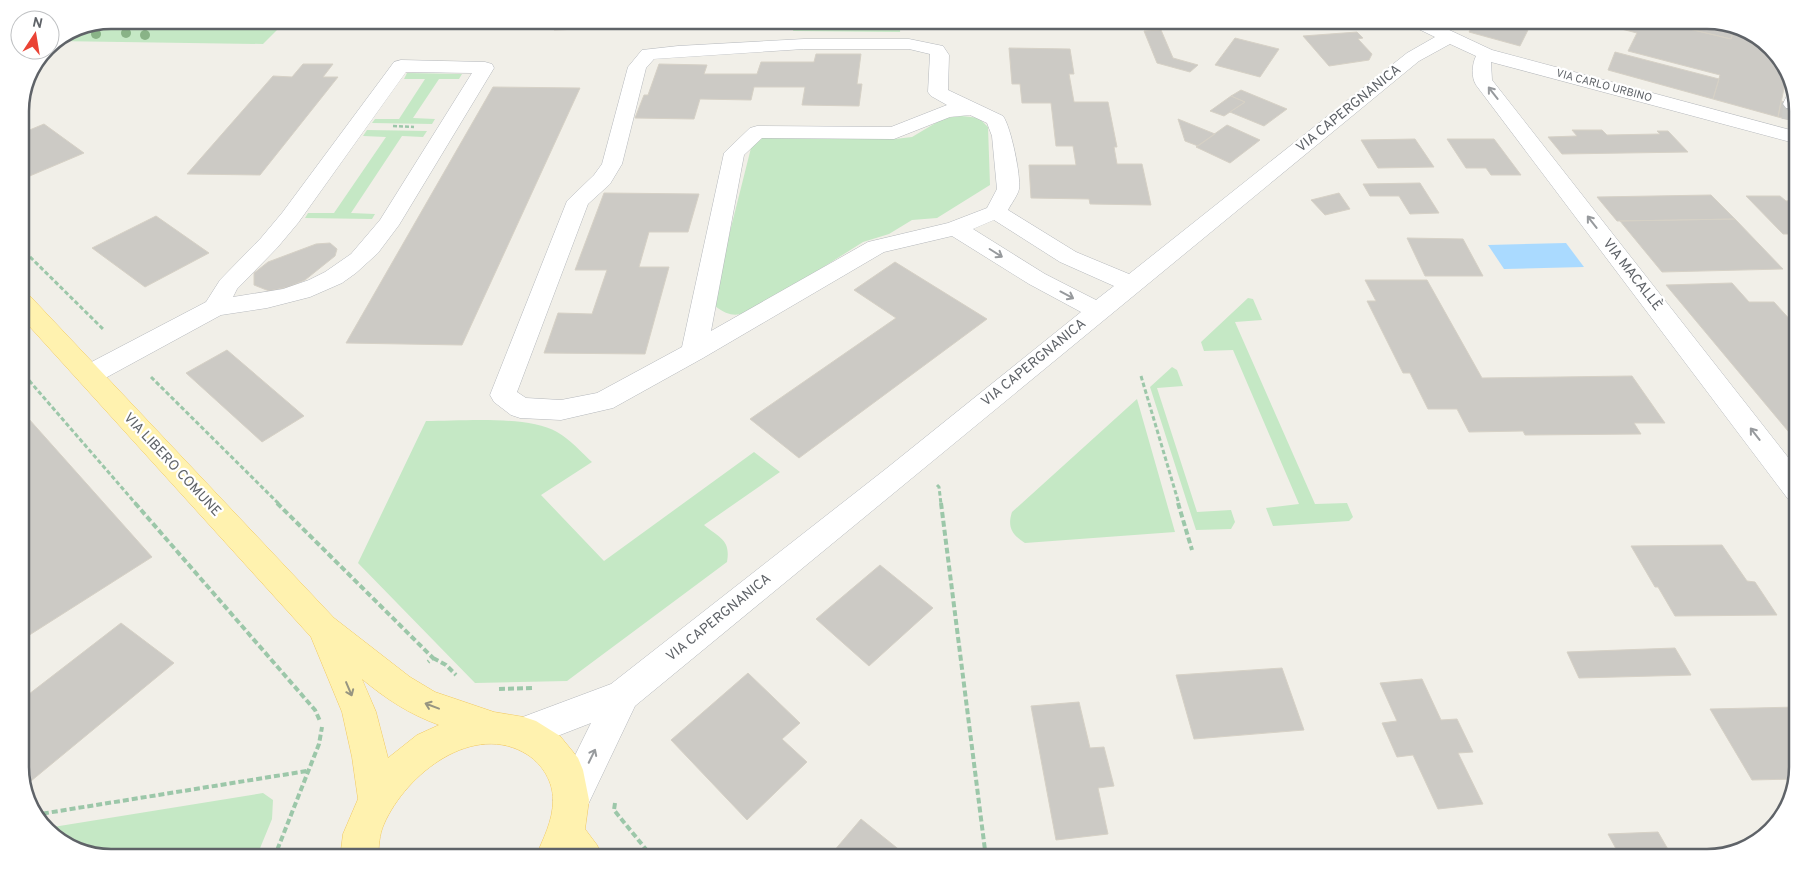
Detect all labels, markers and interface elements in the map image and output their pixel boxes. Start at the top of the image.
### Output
north arrow [10,10,60,60]
text: N [31,14,44,33]
street label: VIA CAPERGNANICA [1293,62,1405,156]
street label: VIA CARLO URBINO [1554,66,1654,106]
one-way arrow [1487,87,1498,100]
one-way arrow [1586,216,1597,229]
street label: VIA MACALLÈ [1599,235,1666,314]
one-way arrow [988,249,1002,259]
one-way arrow [1060,290,1075,300]
street label: VIA CAPERGNANICA [978,316,1090,410]
street label: VIA LIBERO COMUNE [120,410,224,520]
one-way arrow [1749,428,1760,441]
street label: VIA CAPERGNANICA [663,571,775,665]
one-way arrow [345,681,355,696]
one-way arrow [424,701,440,710]
one-way arrow [588,749,597,764]

